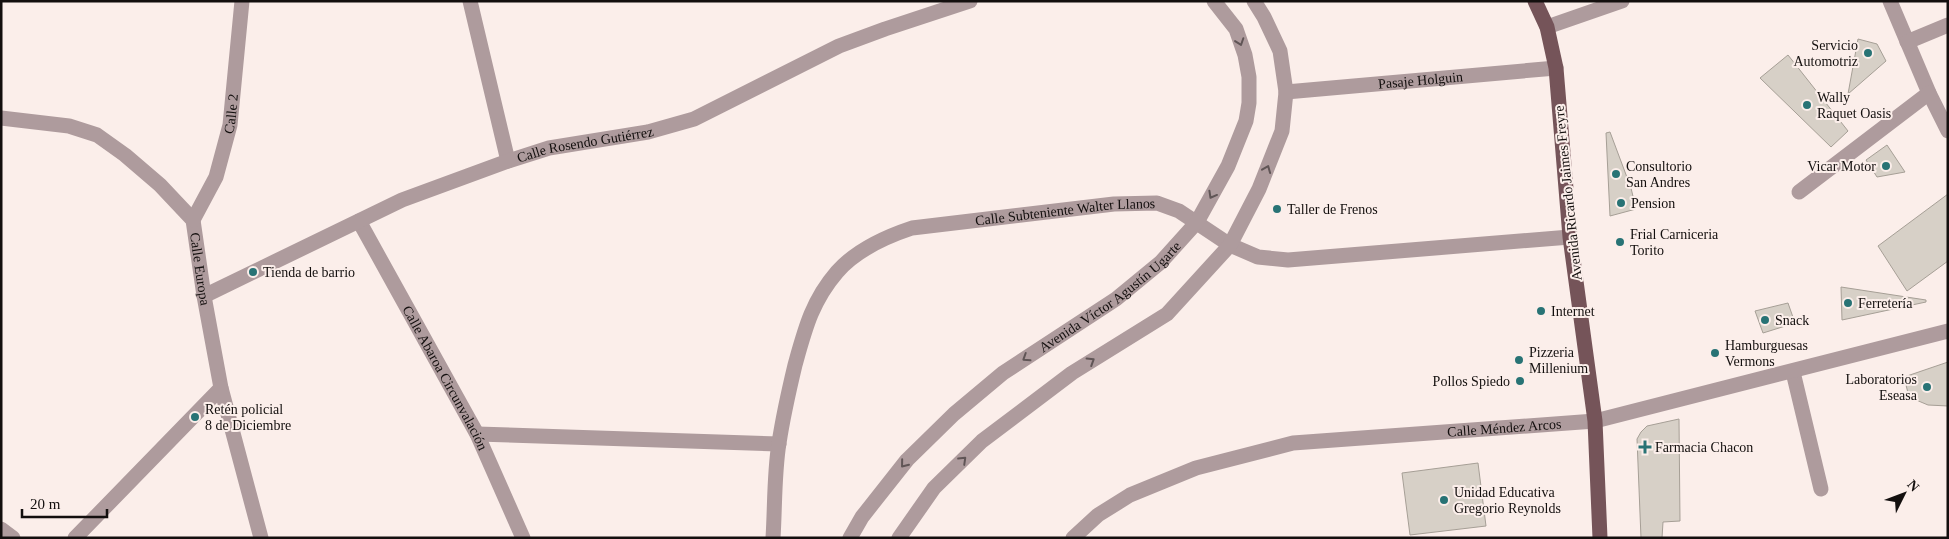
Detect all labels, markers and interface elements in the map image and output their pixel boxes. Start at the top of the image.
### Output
one-way arrow [1234,37,1244,46]
place label: Servicio Automotriz [1793,38,1858,69]
marker: Servicio Automotriz [1862,47,1874,59]
street label: Pasaje Holguin [1377,69,1464,91]
place label: Wally Raquet Oasis [1817,90,1891,121]
street label: Calle 2 [221,93,240,135]
marker: Wally Raquet Oasis [1801,99,1813,111]
street label: Avenida Ricardo Jaimes Freyre [1551,105,1585,281]
street label: Calle Rosendo Gutiérrez [515,123,655,165]
place label: Consultorio San Andres [1626,159,1692,190]
place label: Vicar Motor [1807,159,1876,174]
marker: Vicar Motor [1880,160,1892,172]
one-way arrow [1261,165,1271,174]
marker: Consultorio San Andres [1610,168,1622,180]
one-way arrow [1208,190,1218,199]
street label: Calle Subteniente Walter Llanos [974,196,1155,228]
place label: Pension [1631,196,1675,211]
marker: Pension [1615,197,1627,209]
place label: Taller de Frenos [1287,202,1378,217]
marker: Taller de Frenos [1271,203,1283,215]
place label: Frial Carniceria Torito [1630,227,1719,258]
street label: Calle Europa [187,232,213,307]
marker: Frial Carniceria Torito [1614,236,1626,248]
street label: Avenida Víctor Agustín Ugarte [1036,238,1183,355]
place label: Tienda de barrio [263,265,355,280]
marker: Tienda de barrio [247,266,259,278]
place label: Ferretería [1858,296,1913,311]
marker: Ferretería [1842,297,1854,309]
street label: Calle Abaroa Circunvalación [400,303,491,452]
place label: Internet [1551,304,1595,319]
marker: Internet [1535,305,1547,317]
place label: Snack [1775,313,1809,328]
marker: Snack [1759,314,1771,326]
place label: Hamburguesas Vermons [1725,338,1808,369]
place label: Pizzeria Millenium [1529,345,1588,376]
marker: Hamburguesas Vermons [1709,347,1721,359]
one-way arrow [1022,352,1032,361]
marker: Pizzeria Millenium [1513,354,1525,366]
one-way arrow [1086,358,1095,367]
place label: Laboratorios Eseasa [1845,372,1918,403]
place label: Pollos Spiedo [1433,374,1510,389]
marker: Pollos Spiedo [1514,375,1526,387]
marker: Laboratorios Eseasa [1921,381,1933,393]
place label: Retén policial 8 de Diciembre [205,402,291,433]
marker: Retén policial 8 de Diciembre [189,411,201,423]
street label: Calle Méndez Arcos [1447,416,1562,439]
place label: Farmacia Chacon [1655,440,1753,455]
marker: Farmacia Chacon [1639,441,1651,453]
one-way arrow [957,457,966,466]
one-way arrow [901,458,909,467]
north arrow [1879,469,1929,519]
text: N [1904,477,1922,494]
place label: Unidad Educativa Gregorio Reynolds [1454,485,1561,516]
scale bar [22,486,108,518]
marker: Unidad Educativa Gregorio Reynolds [1438,494,1450,506]
text: 20 m [30,496,61,512]

